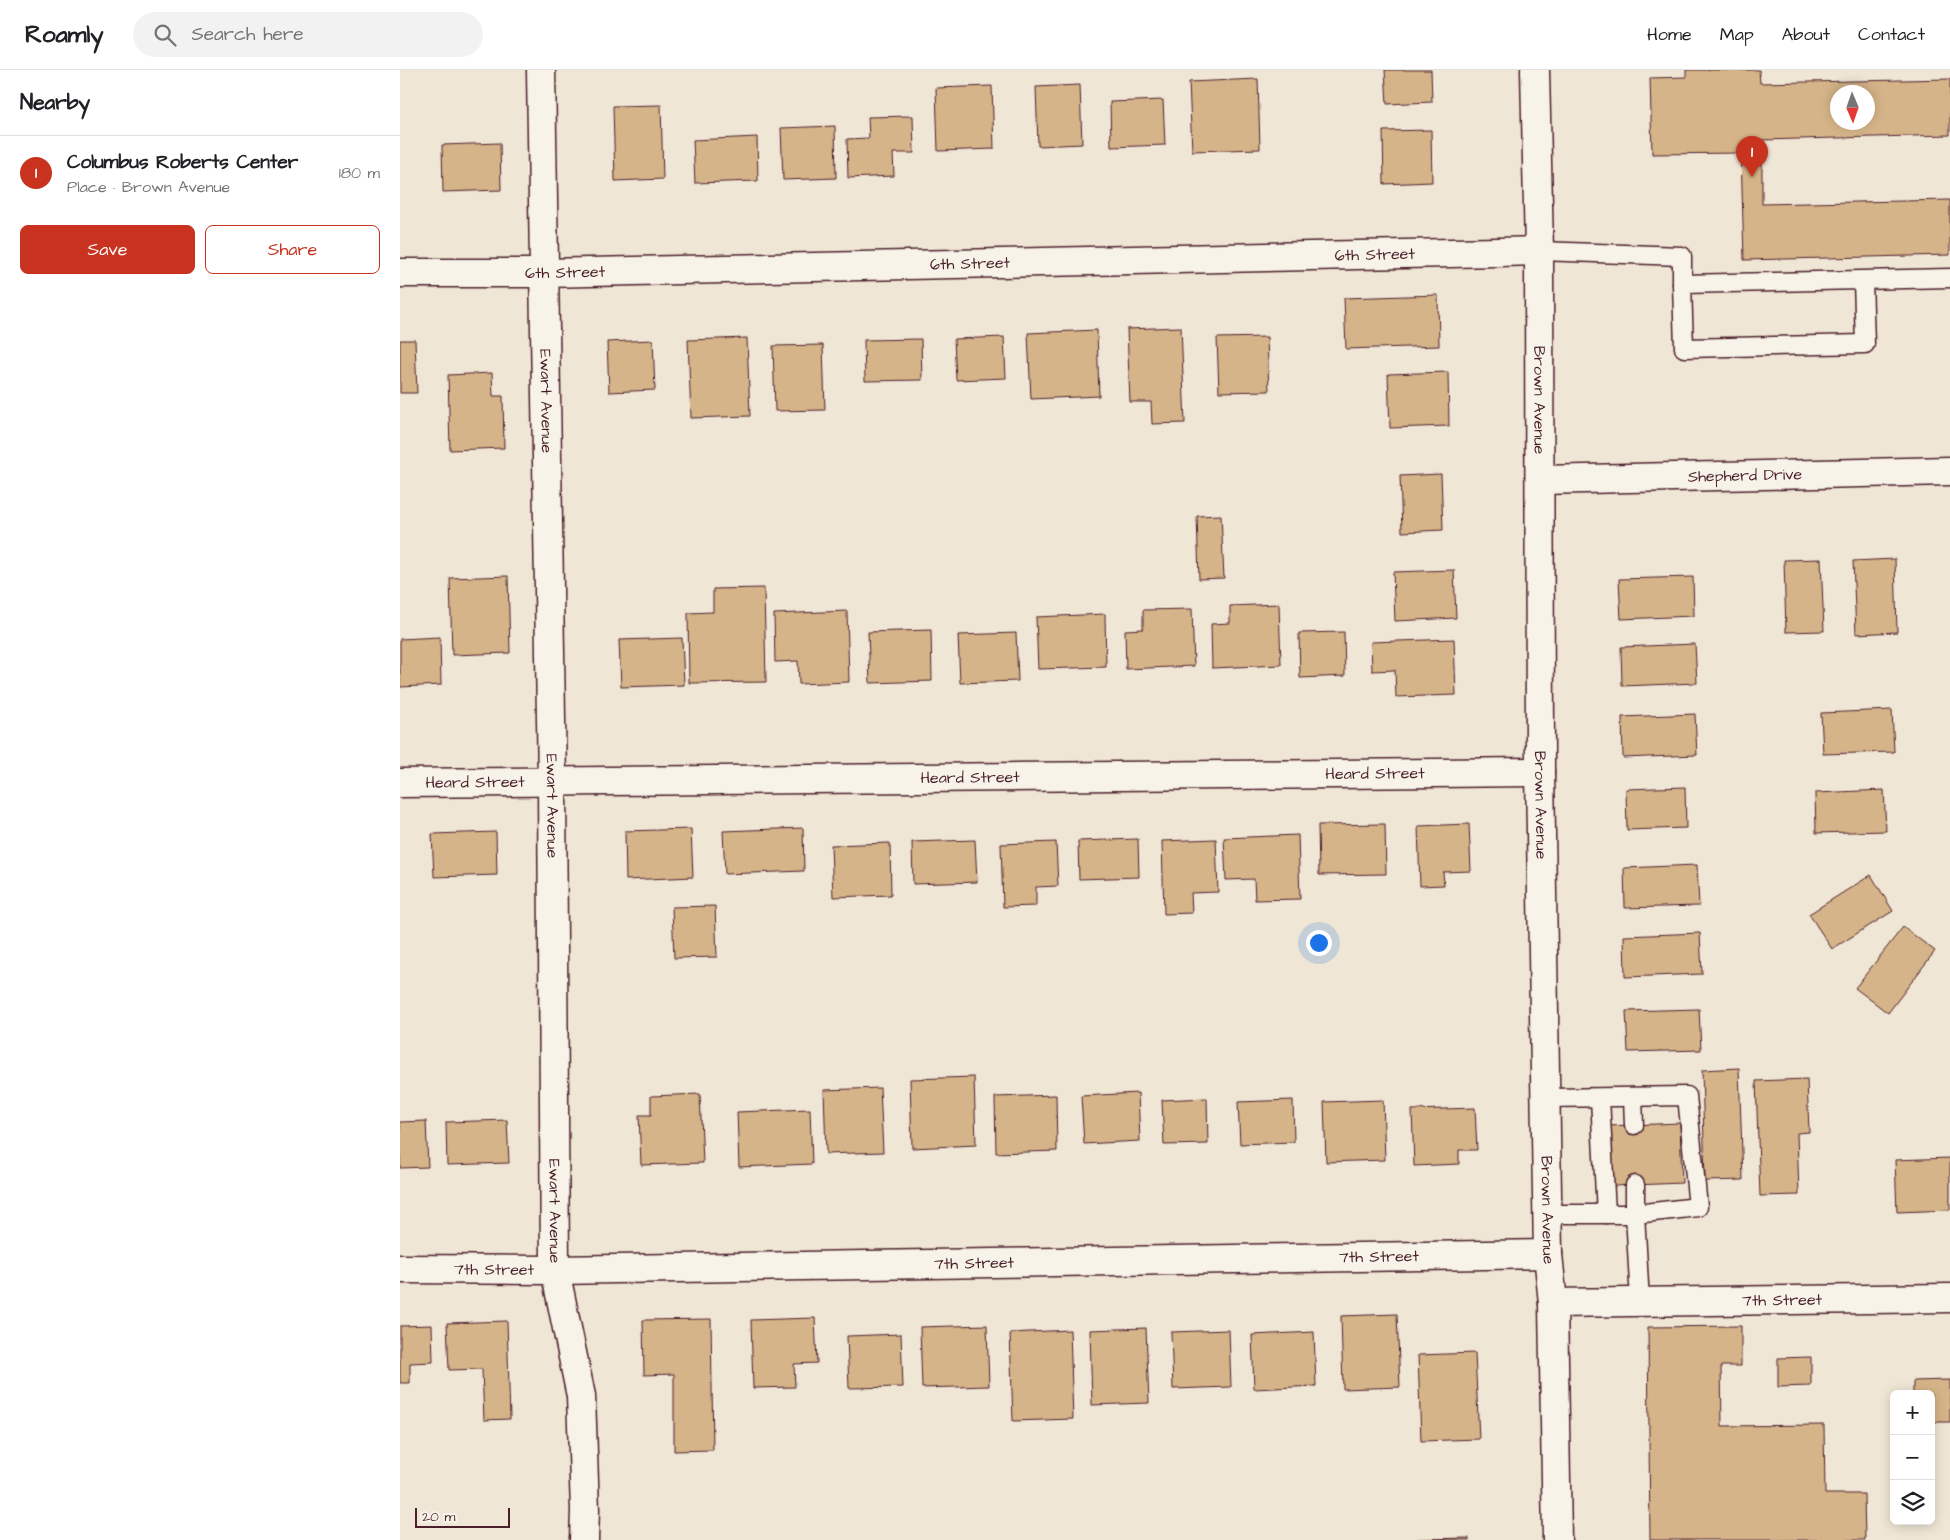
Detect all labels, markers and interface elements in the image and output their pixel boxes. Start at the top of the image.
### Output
search box [133,12,483,57]
text: Roamly [25,18,103,52]
icon: search [151,21,179,49]
text: Search here [191,21,304,48]
text: Home [1647,22,1692,47]
text: Map [1720,22,1754,47]
text: About [1782,22,1830,47]
text: Contact [1858,22,1925,47]
north arrow [1830,85,1875,130]
text: Nearby [20,88,90,117]
pin: 1 [1736,136,1768,177]
text: Columbus Roberts Center [67,149,298,176]
text: 1 [35,162,37,184]
text: 180 m [339,162,380,184]
text: Place · Brown Avenue [67,176,230,198]
button: Save [20,225,195,274]
button: Share [205,225,380,274]
street label: 6th Street [1334,243,1416,267]
street label: 6th Street [930,252,1011,275]
street label: 6th Street [525,261,606,284]
street label: Brown Avenue [1528,346,1550,455]
street label: Ewart Avenue [534,349,558,454]
street label: Shepherd Drive [1688,463,1803,488]
street label: Brown Avenue [1529,751,1552,860]
street label: Ewart Avenue [541,754,563,858]
street label: Heard Street [1325,762,1425,785]
street label: Heard Street [920,766,1020,789]
street label: Heard Street [425,771,525,794]
your location [1306,930,1332,956]
street label: Brown Avenue [1535,1155,1560,1266]
street label: Ewart Avenue [543,1159,566,1263]
street label: 7th Street [1339,1245,1420,1268]
street label: 7th Street [934,1252,1015,1275]
street label: 7th Street [454,1258,535,1281]
street label: 7th Street [1742,1289,1823,1312]
map controls [1890,1390,1935,1525]
button: + [1890,1390,1935,1435]
button: − [1890,1435,1935,1480]
button: layers [1890,1480,1935,1525]
scale bar [415,1505,510,1528]
text: 20 m [422,1507,455,1527]

